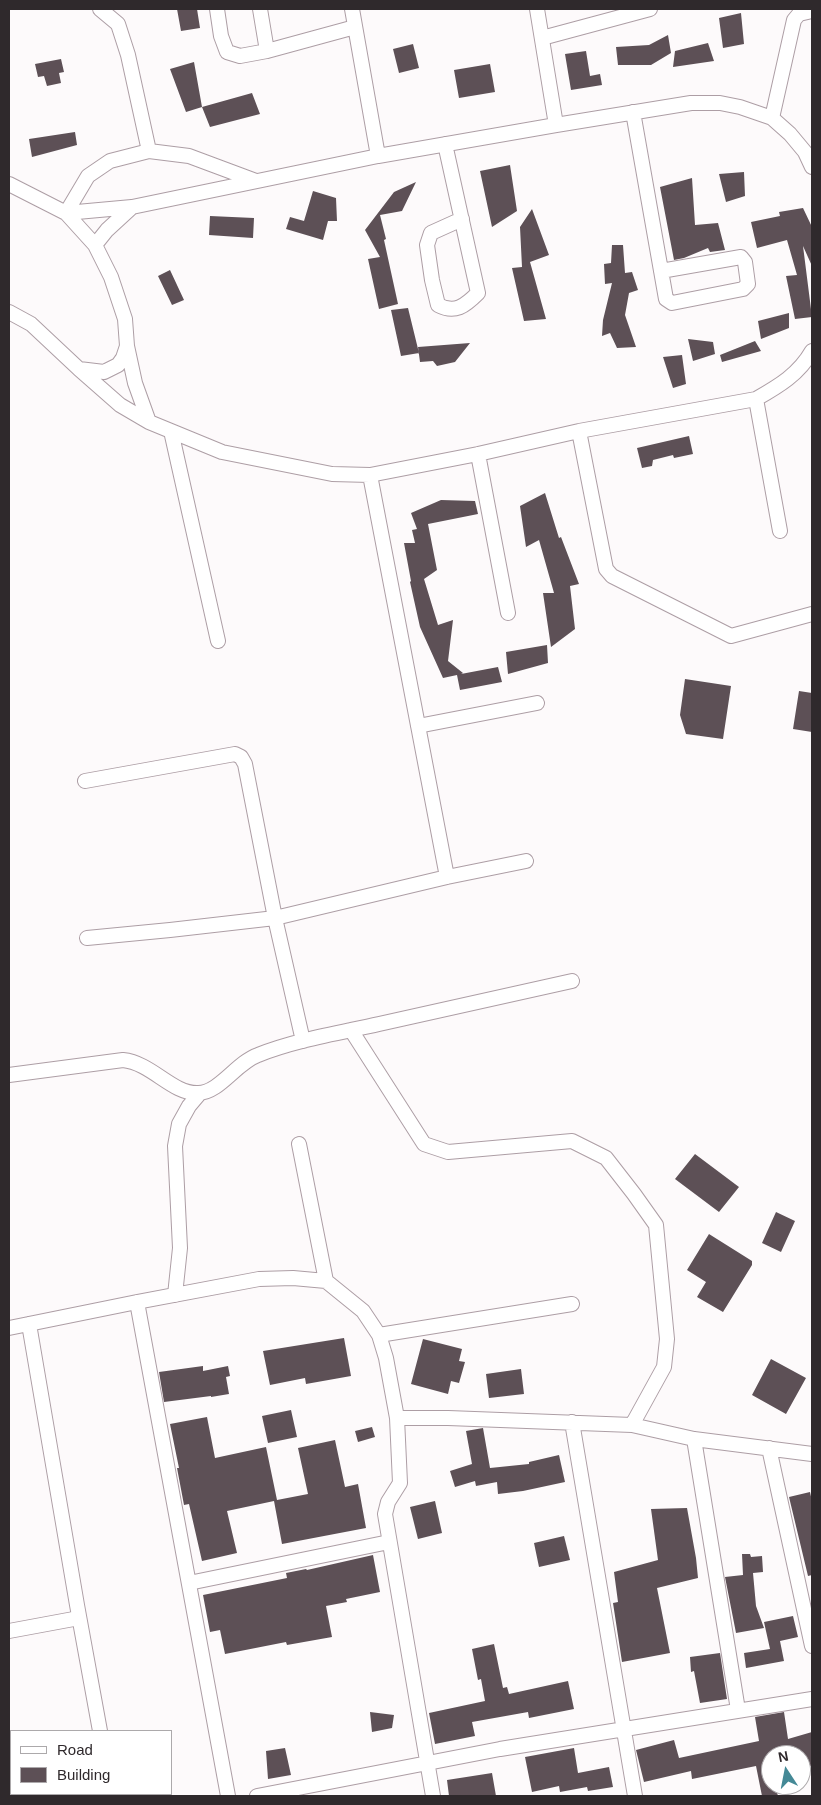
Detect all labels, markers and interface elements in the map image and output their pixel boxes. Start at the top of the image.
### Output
legend [10,1730,172,1795]
text: Road [57,1741,93,1758]
north arrow [761,1745,811,1795]
text: N [777,1747,790,1765]
text: Building [57,1766,110,1783]

